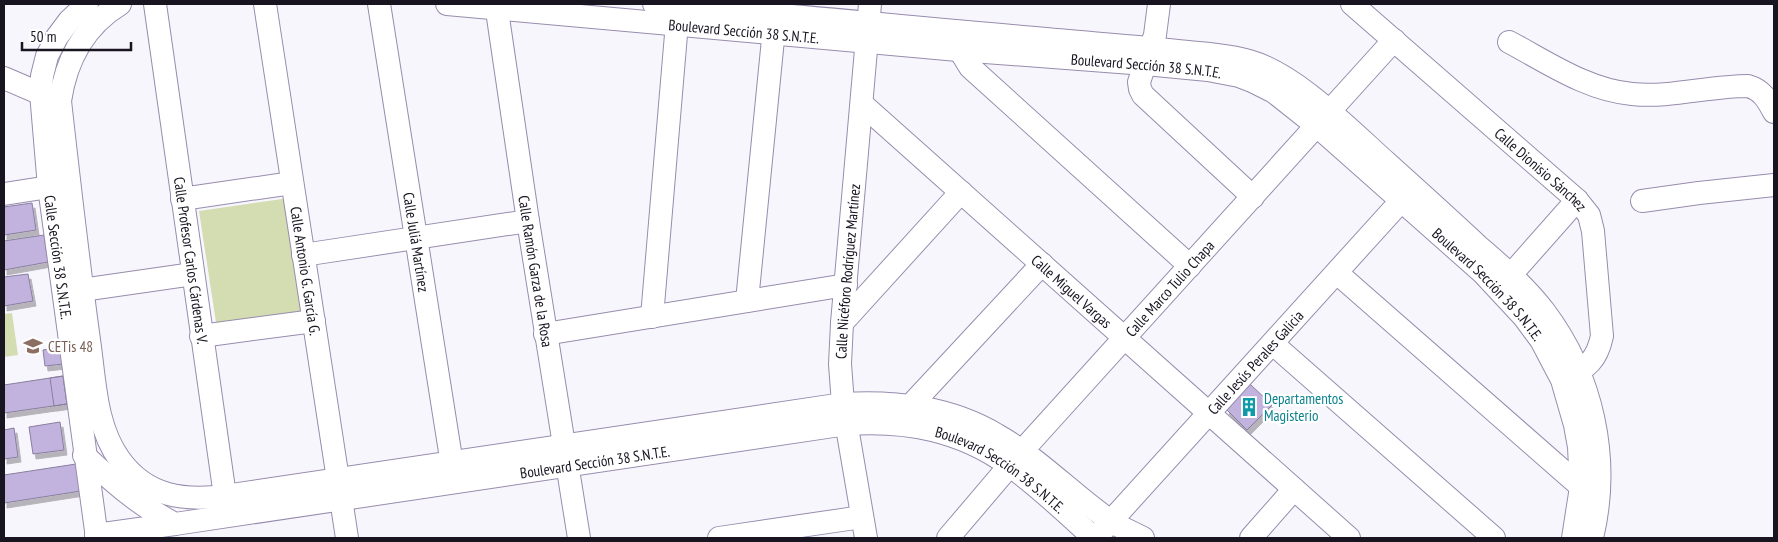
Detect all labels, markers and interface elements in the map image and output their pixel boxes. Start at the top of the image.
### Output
street label: Boulevard Sección 38 S.N.T.E. [668,14,820,47]
scale bar [22,20,131,52]
text: 50 m [30,27,56,46]
street label: Boulevard Sección 38 S.N.T.E. [1070,49,1224,82]
street label: Calle Dionisio Sánchez [1491,123,1591,215]
street label: Calle Profesor Carlos Cárdenas V. [170,176,213,346]
street label: Calle Nicéforo Rodríguez Martínez [831,183,864,359]
street label: Calle Juliá Martínez [399,191,434,293]
street label: Calle Sección 38 S.N.T.E. [41,194,77,321]
street label: Calle Ramón Garza de la Rosa [515,194,558,348]
street label: Calle Antonio G. García G. [287,205,325,337]
street label: Boulevard Sección 38 S.N.T.E. [1429,223,1548,345]
street label: Calle Marco Tulio Chapa [1121,236,1218,340]
street label: Calle Miguel Vargas [1028,250,1116,332]
street label: Calle Jesús Perales Galicia [1203,306,1307,418]
school or university icon: CETis 48 [22,335,44,357]
place label: CETis 48 [48,337,93,356]
place label: Departamentos Magisterio [1264,389,1343,425]
building icon: Departamentos Magisterio [1238,396,1260,418]
street label: Boulevard Sección 38 S.N.T.E. [933,422,1070,517]
street label: Boulevard Sección 38 S.N.T.E. [519,441,671,482]

